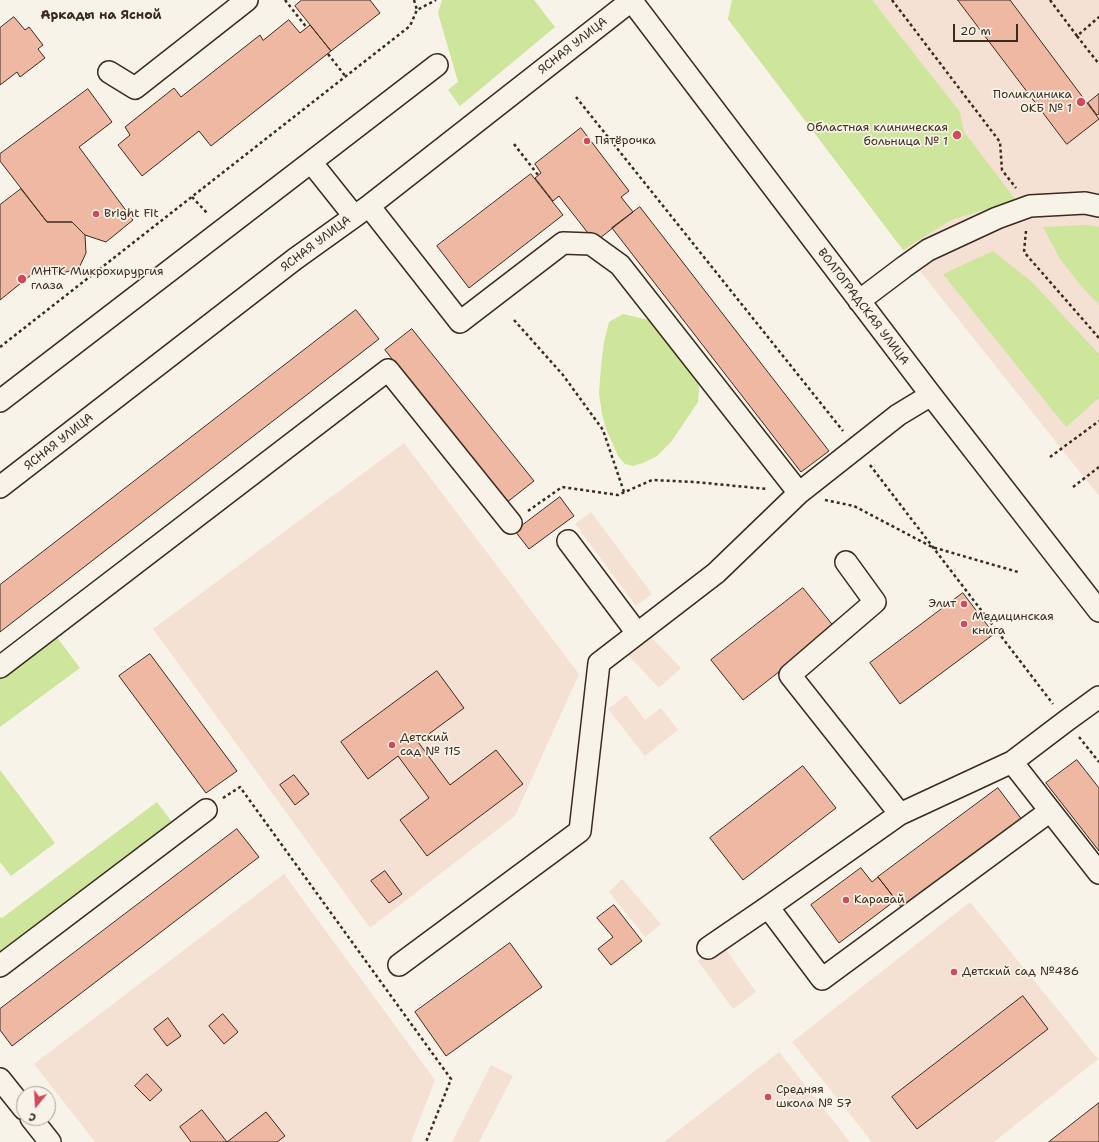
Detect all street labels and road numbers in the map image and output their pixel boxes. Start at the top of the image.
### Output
street label: ЯСНАЯ УЛИЦА [536,15,610,77]
street label: ЯСНАЯ УЛИЦА [278,213,354,275]
street label: ВОЛГОГРАДСКАЯ УЛИЦА [814,246,912,368]
street label: ЯСНАЯ УЛИЦА [22,411,96,473]

